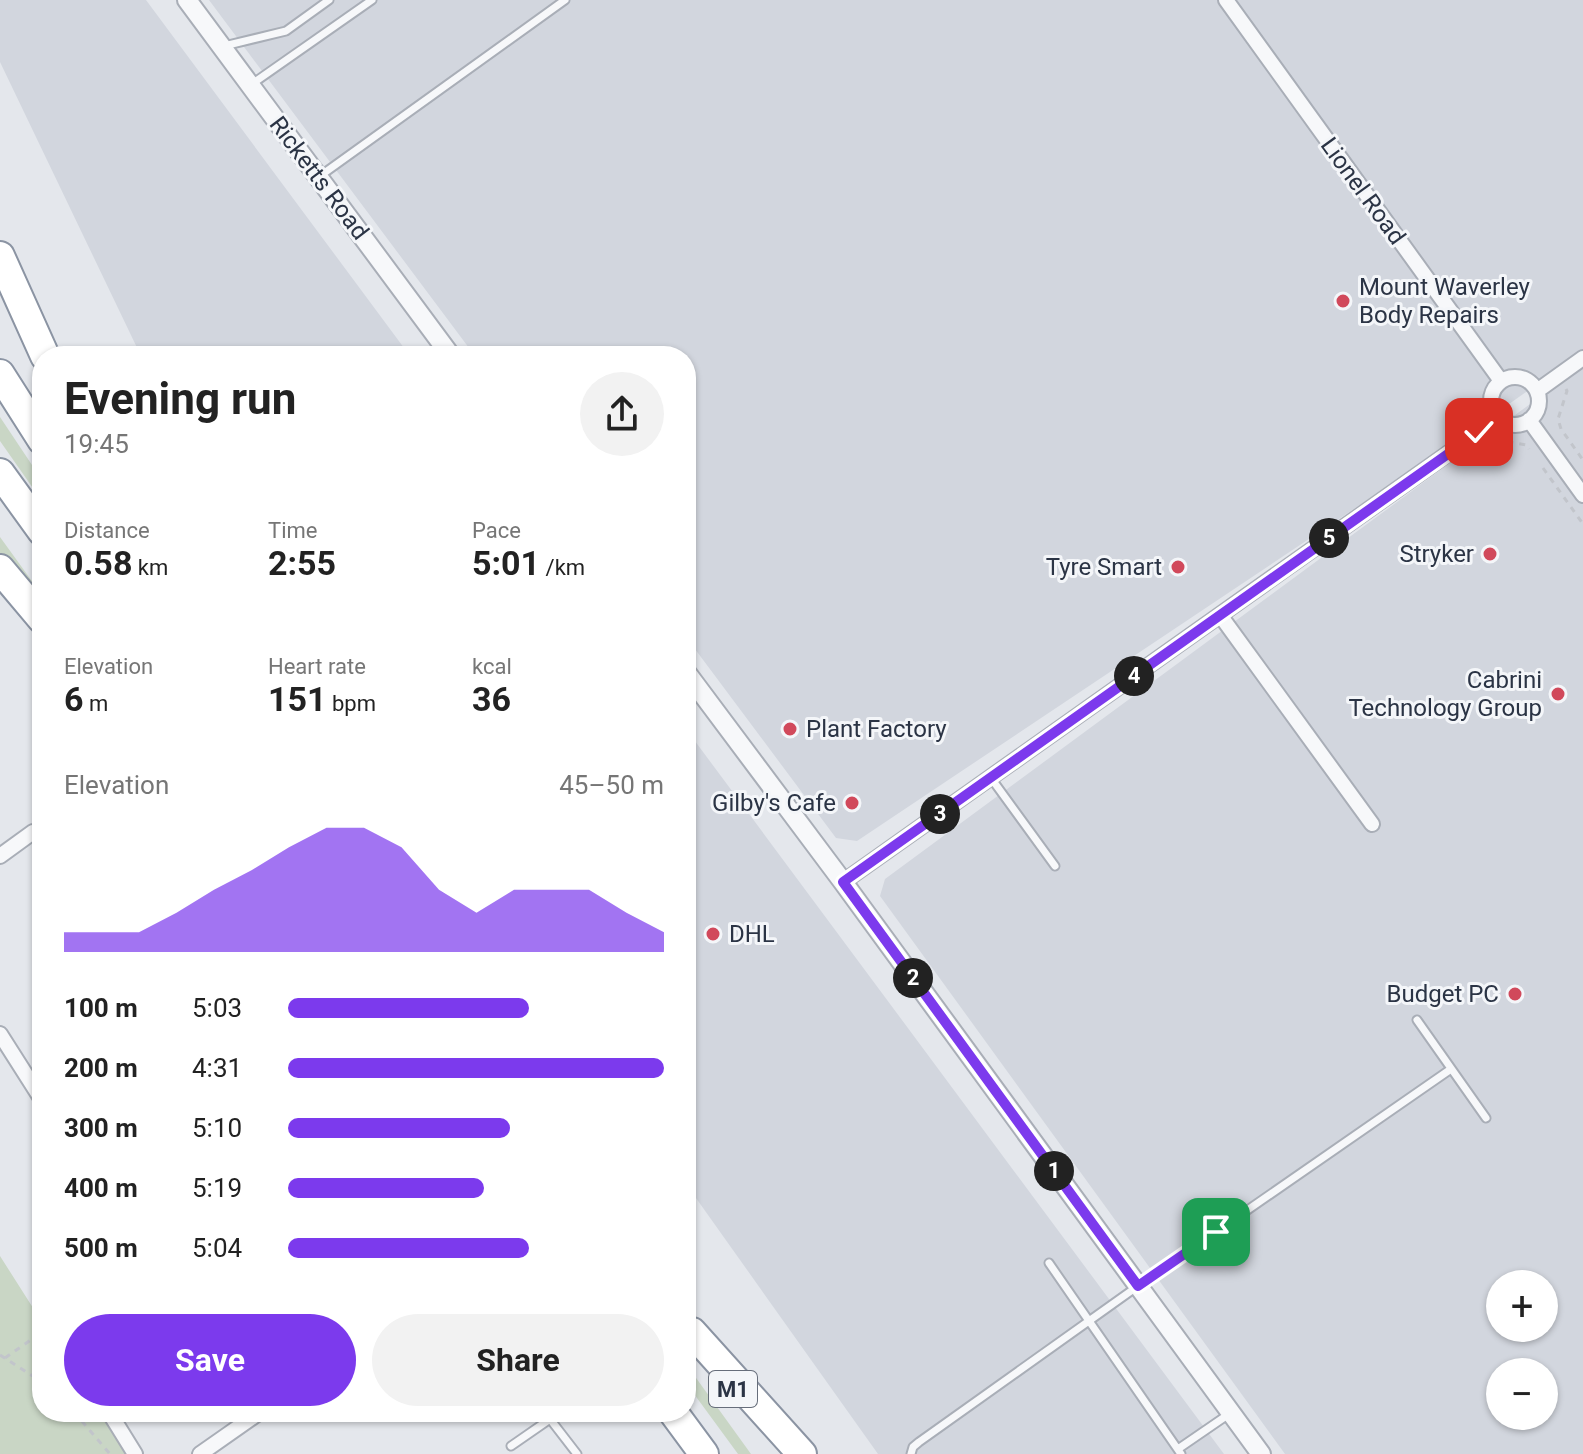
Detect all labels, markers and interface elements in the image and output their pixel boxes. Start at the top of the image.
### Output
street label: Ricketts Road [264,111,374,245]
street label: Lionel Road [1315,132,1411,250]
place label: Mount Waverley Body Repairs [1359,273,1530,329]
marker: Mount Waverley Body Repairs [1334,292,1352,310]
button: share [580,372,664,456]
text: Evening run [64,373,296,425]
pin [1445,398,1513,466]
icon: check [1457,410,1501,454]
text: 19:45 [64,429,129,459]
text: Distance [64,518,150,543]
text: Time [268,518,317,543]
text: Pace [472,518,521,543]
pin: 5 [1309,518,1349,558]
text: 5 [1323,525,1335,550]
place label: Stryker [1399,540,1474,568]
text: 0.58 [64,543,132,583]
text: 2:55 [268,543,336,583]
text: 5:01 [472,543,540,583]
marker: Stryker [1481,545,1499,563]
place label: Tyre Smart [1046,553,1162,581]
text: km [132,555,168,580]
text: /km [540,555,585,580]
marker: Tyre Smart [1169,558,1187,576]
text: Elevation [64,654,153,679]
text: Heart rate [268,654,366,679]
text: kcal [472,654,512,679]
pin: 4 [1114,656,1154,696]
text: 4 [1128,663,1140,688]
place label: Cabrini Technology Group [1348,666,1542,722]
text: 6 [64,679,84,719]
text: 151 [268,679,327,719]
text: 36 [472,679,511,719]
marker: Cabrini Technology Group [1549,685,1567,703]
text: m [84,691,108,716]
text: bpm [327,691,376,716]
place label: Plant Factory [806,715,947,743]
marker: Plant Factory [781,720,799,738]
text: Elevation [64,770,169,800]
text: 45–50 m [559,770,664,800]
place label: Gilby's Cafe [712,789,836,817]
marker: Gilby's Cafe [843,794,861,812]
pin: 3 [920,794,960,834]
text: 3 [934,801,946,826]
place label: DHL [729,920,775,948]
marker: DHL [704,925,722,943]
pin: 2 [893,958,933,998]
text: 2 [907,965,919,990]
place label: Budget PC [1387,980,1499,1008]
marker: Budget PC [1506,985,1524,1003]
text: 100 m [64,993,138,1023]
text: 5:03 [192,993,242,1023]
text: 200 m [64,1053,138,1083]
text: 4:31 [192,1053,242,1083]
text: 300 m [64,1113,138,1143]
text: 5:10 [192,1113,242,1143]
pin: 1 [1034,1151,1074,1191]
text: 1 [1048,1158,1060,1183]
text: 400 m [64,1173,138,1203]
text: 5:19 [192,1173,242,1203]
pin [1182,1198,1250,1266]
icon: arrive [1194,1210,1238,1254]
text: 500 m [64,1233,138,1263]
text: 5:04 [192,1233,242,1263]
map controls [1486,1270,1558,1430]
button: + [1486,1270,1558,1342]
button: Save [64,1314,356,1406]
button: Share [372,1314,664,1406]
button: − [1486,1358,1558,1430]
road number: M1 [709,1371,757,1407]

